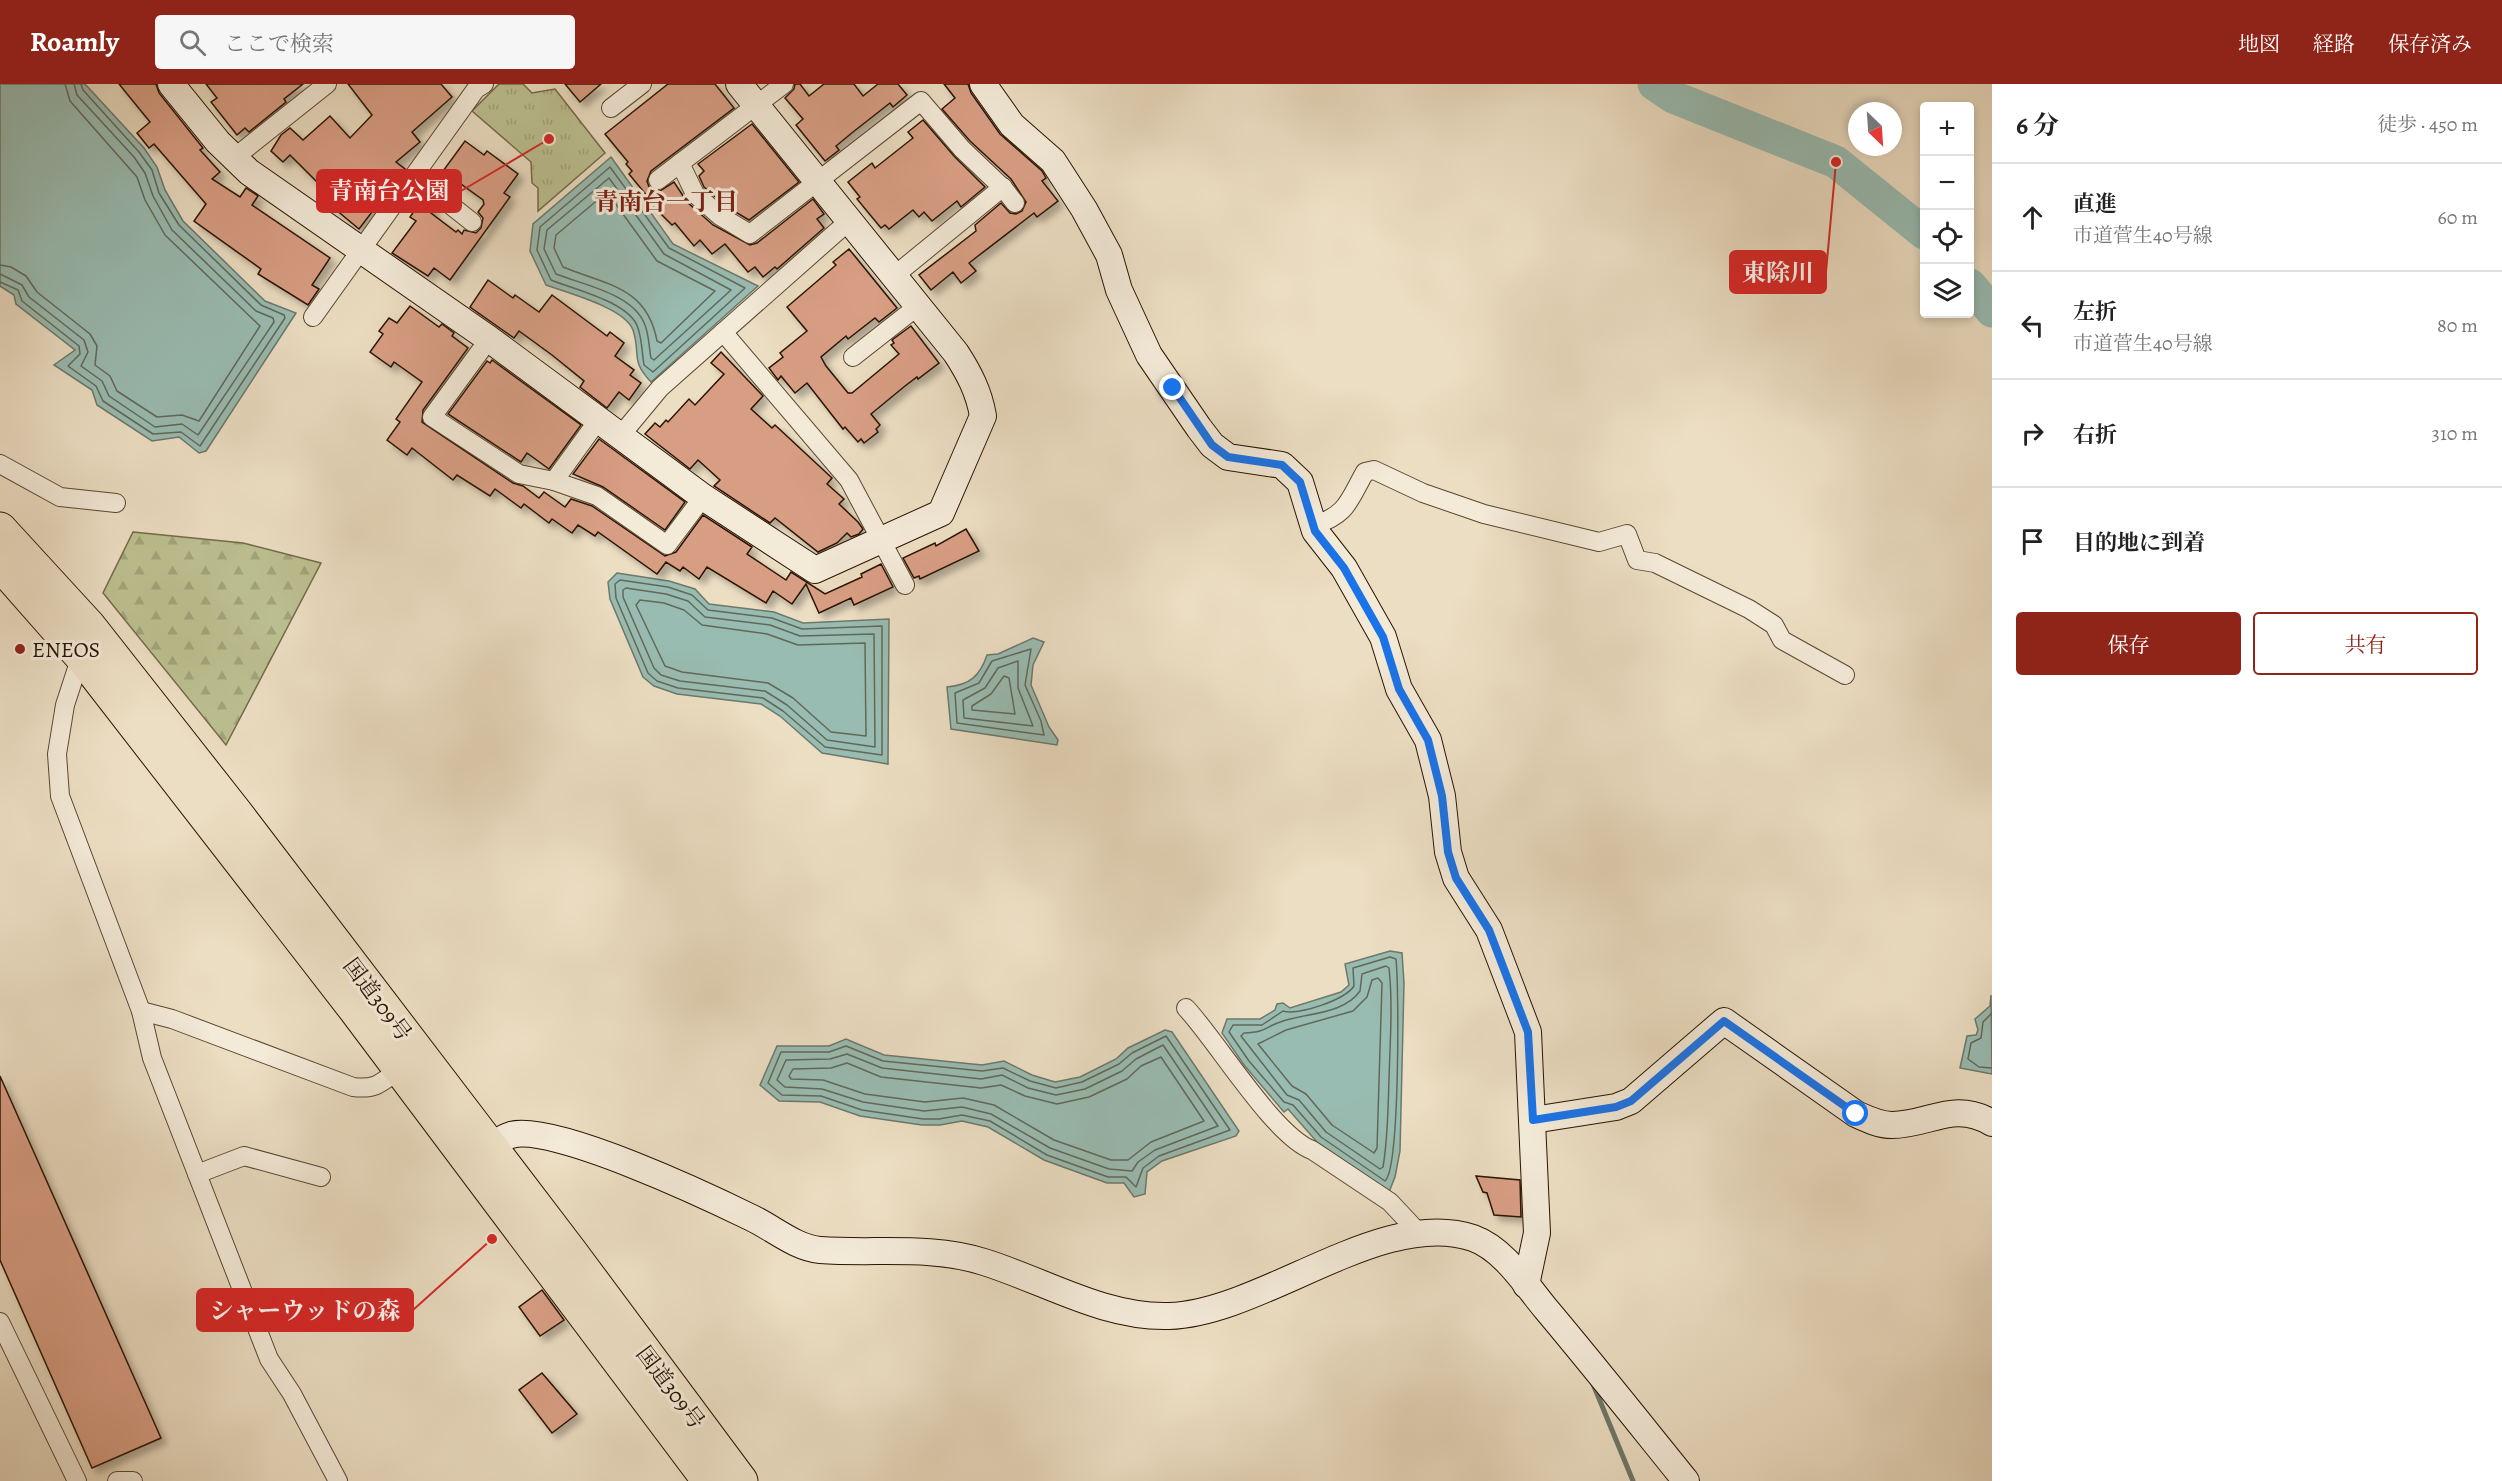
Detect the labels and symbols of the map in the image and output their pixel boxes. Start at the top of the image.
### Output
north arrow [1848,102,1902,156]
callout: 青南台公園 [317,170,461,212]
text: 青南台公園 [329,175,449,207]
district label: 青南台一丁目 [594,186,738,218]
callout: 東除川 [1730,251,1826,293]
text: 東除川 [1742,257,1814,289]
route end [1159,374,1185,400]
place label: ENEOS [32,635,100,665]
marker: ENEOS [13,642,27,656]
street label: 国道309号 [336,952,418,1047]
route start [1842,1100,1868,1126]
callout: シャーウッドの森 [197,1289,413,1331]
text: シャーウッドの森 [209,1295,401,1327]
street label: 国道309号 [629,1340,711,1435]

